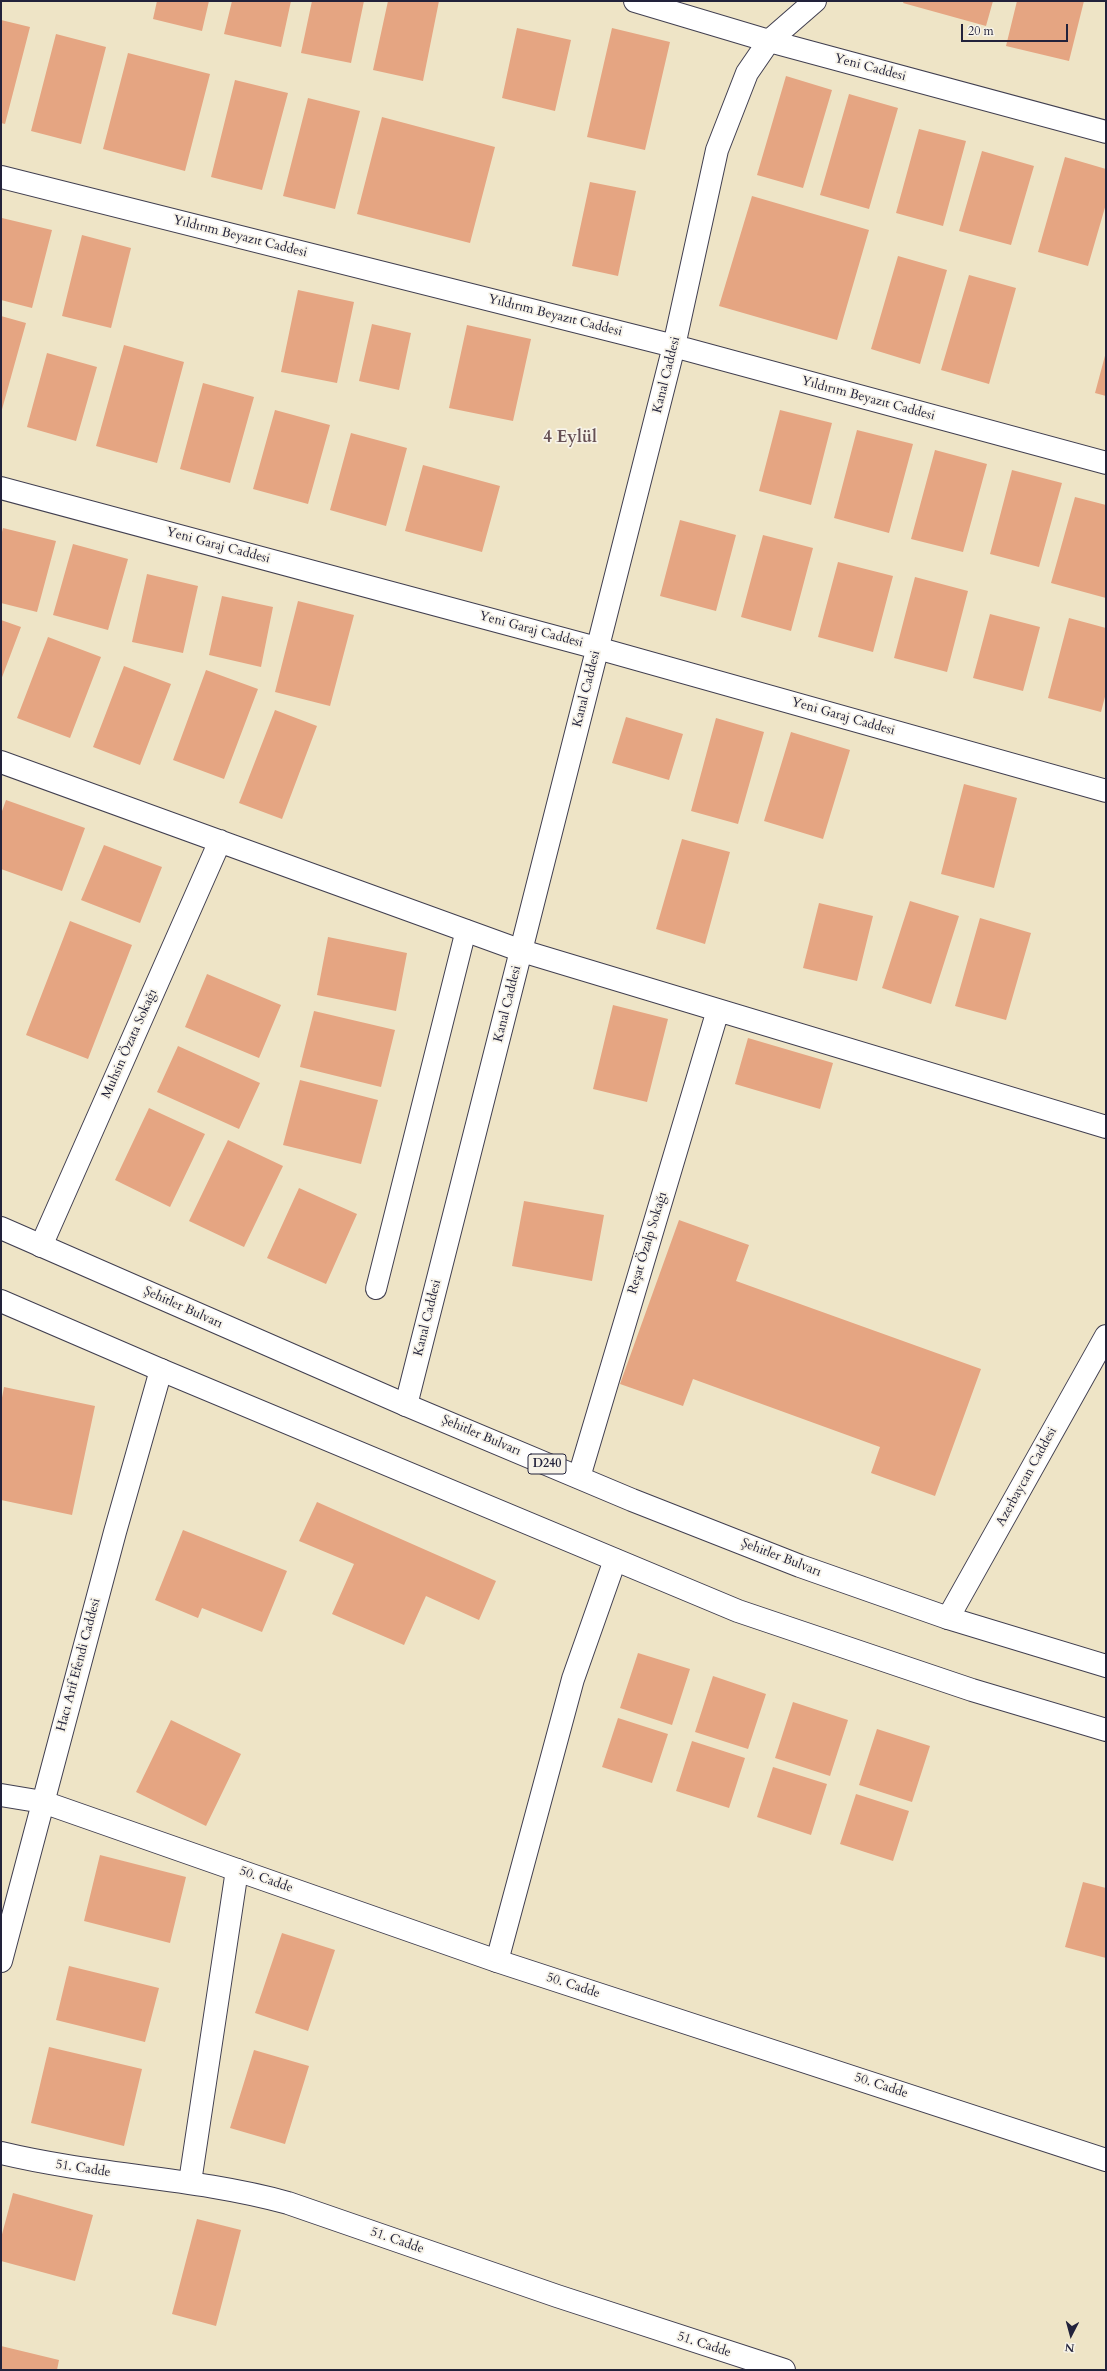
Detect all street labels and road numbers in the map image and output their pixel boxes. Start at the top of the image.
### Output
street label: Yeni Caddesi [833,51,907,85]
street label: Yıldırım Beyazıt Caddesi [171,213,309,261]
street label: Yıldırım Beyazıt Caddesi [486,292,624,340]
street label: Kanal Caddesi [650,335,684,415]
street label: Yıldırım Beyazıt Caddesi [799,374,937,424]
street label: Yeni Garaj Caddesi [164,525,272,567]
street label: Yeni Garaj Caddesi [477,609,585,651]
street label: Kanal Caddesi [570,649,604,729]
street label: Yeni Garaj Caddesi [789,695,897,739]
street label: Kanal Caddesi [491,964,525,1044]
street label: Muhsin Özata Sokağı [99,987,161,1101]
street label: Reşat Özalp Sokağı [625,1190,671,1296]
street label: Kanal Caddesi [411,1278,445,1358]
street label: Şehitler Bulvarı [141,1284,225,1332]
street label: Şehitler Bulvarı [439,1412,523,1460]
street label: Azerbaycan Caddesi [993,1425,1061,1529]
road number: D240 [528,1454,566,1474]
street label: Şehitler Bulvarı [739,1536,823,1580]
street label: Hacı Arif Efendi Caddesi [54,1597,104,1733]
street label: 50. Cadde [237,1864,295,1896]
street label: 50. Cadde [544,1970,602,2002]
street label: 50. Cadde [852,2070,910,2102]
street label: 51. Cadde [54,2157,112,2181]
street label: 51. Cadde [368,2225,426,2257]
street label: 51. Cadde [675,2329,733,2361]

